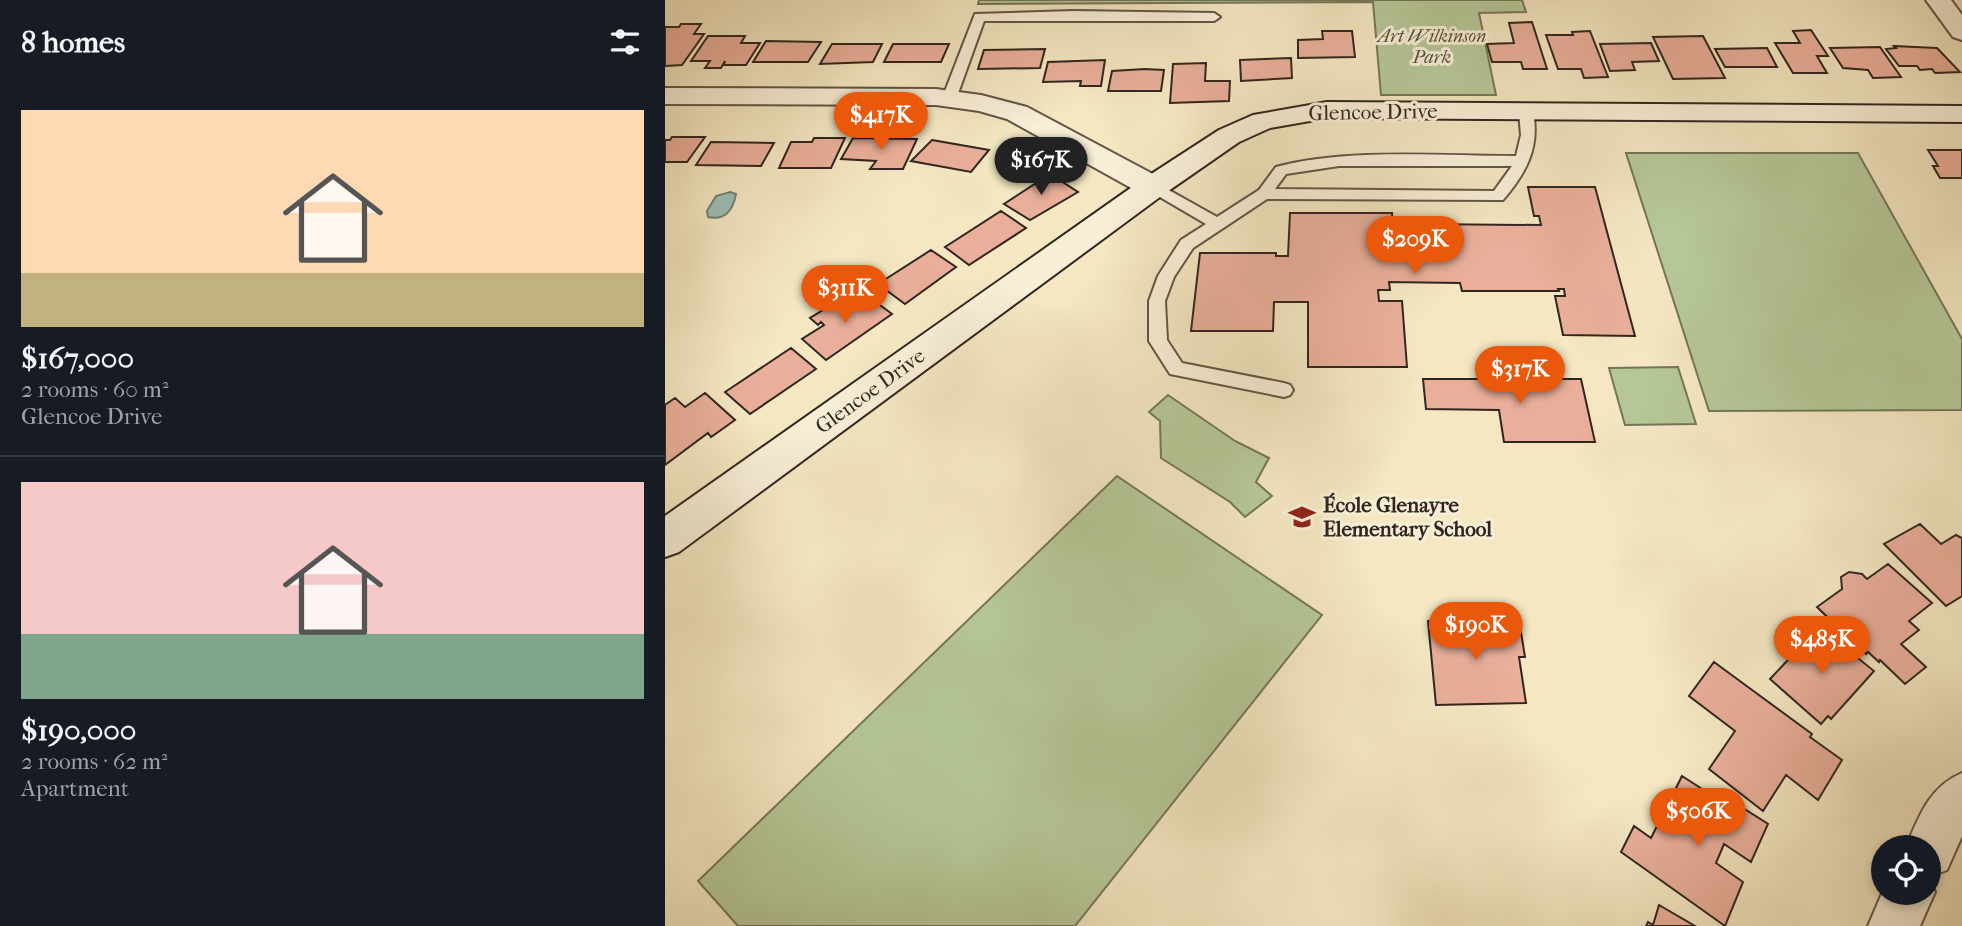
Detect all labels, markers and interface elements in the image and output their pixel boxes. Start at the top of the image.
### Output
icon: filters [606,23,644,61]
text: 8 homes [21,25,125,60]
park label: Art Wilkinson Park [1376,26,1486,68]
pin: $417K [832,92,930,152]
street label: Glencoe Drive [1308,99,1438,125]
text: $417K [850,101,912,128]
pin: $167K [992,138,1090,197]
text: $167K [1011,146,1071,173]
icon: home [270,155,396,281]
pin: $209K [1366,216,1464,276]
text: $209K [1382,225,1448,252]
pin: $311K [796,266,894,325]
text: $311K [817,274,873,301]
text: $167,000 [21,341,134,376]
street label: Glencoe Drive [811,343,929,439]
pin: $317K [1471,346,1569,406]
text: $317K [1491,355,1549,382]
text: 2 rooms · 60 m² [21,376,168,403]
text: Glencoe Drive [21,403,162,430]
place label: École Glenayre Elementary School [1323,492,1492,541]
school or university icon: École Glenayre Elementary School [1287,502,1317,532]
icon: home [270,527,396,653]
pin: $190K [1427,602,1525,662]
text: $190K [1445,611,1507,638]
pin: $485K [1773,616,1871,676]
text: $485K [1790,625,1854,652]
text: $190,000 [21,713,136,748]
text: 2 rooms · 62 m² [21,748,168,775]
text: Apartment [21,775,129,802]
pin: $506K [1649,788,1747,848]
text: $506K [1666,797,1730,824]
map controls [1871,835,1941,905]
button: locate [1871,835,1941,905]

